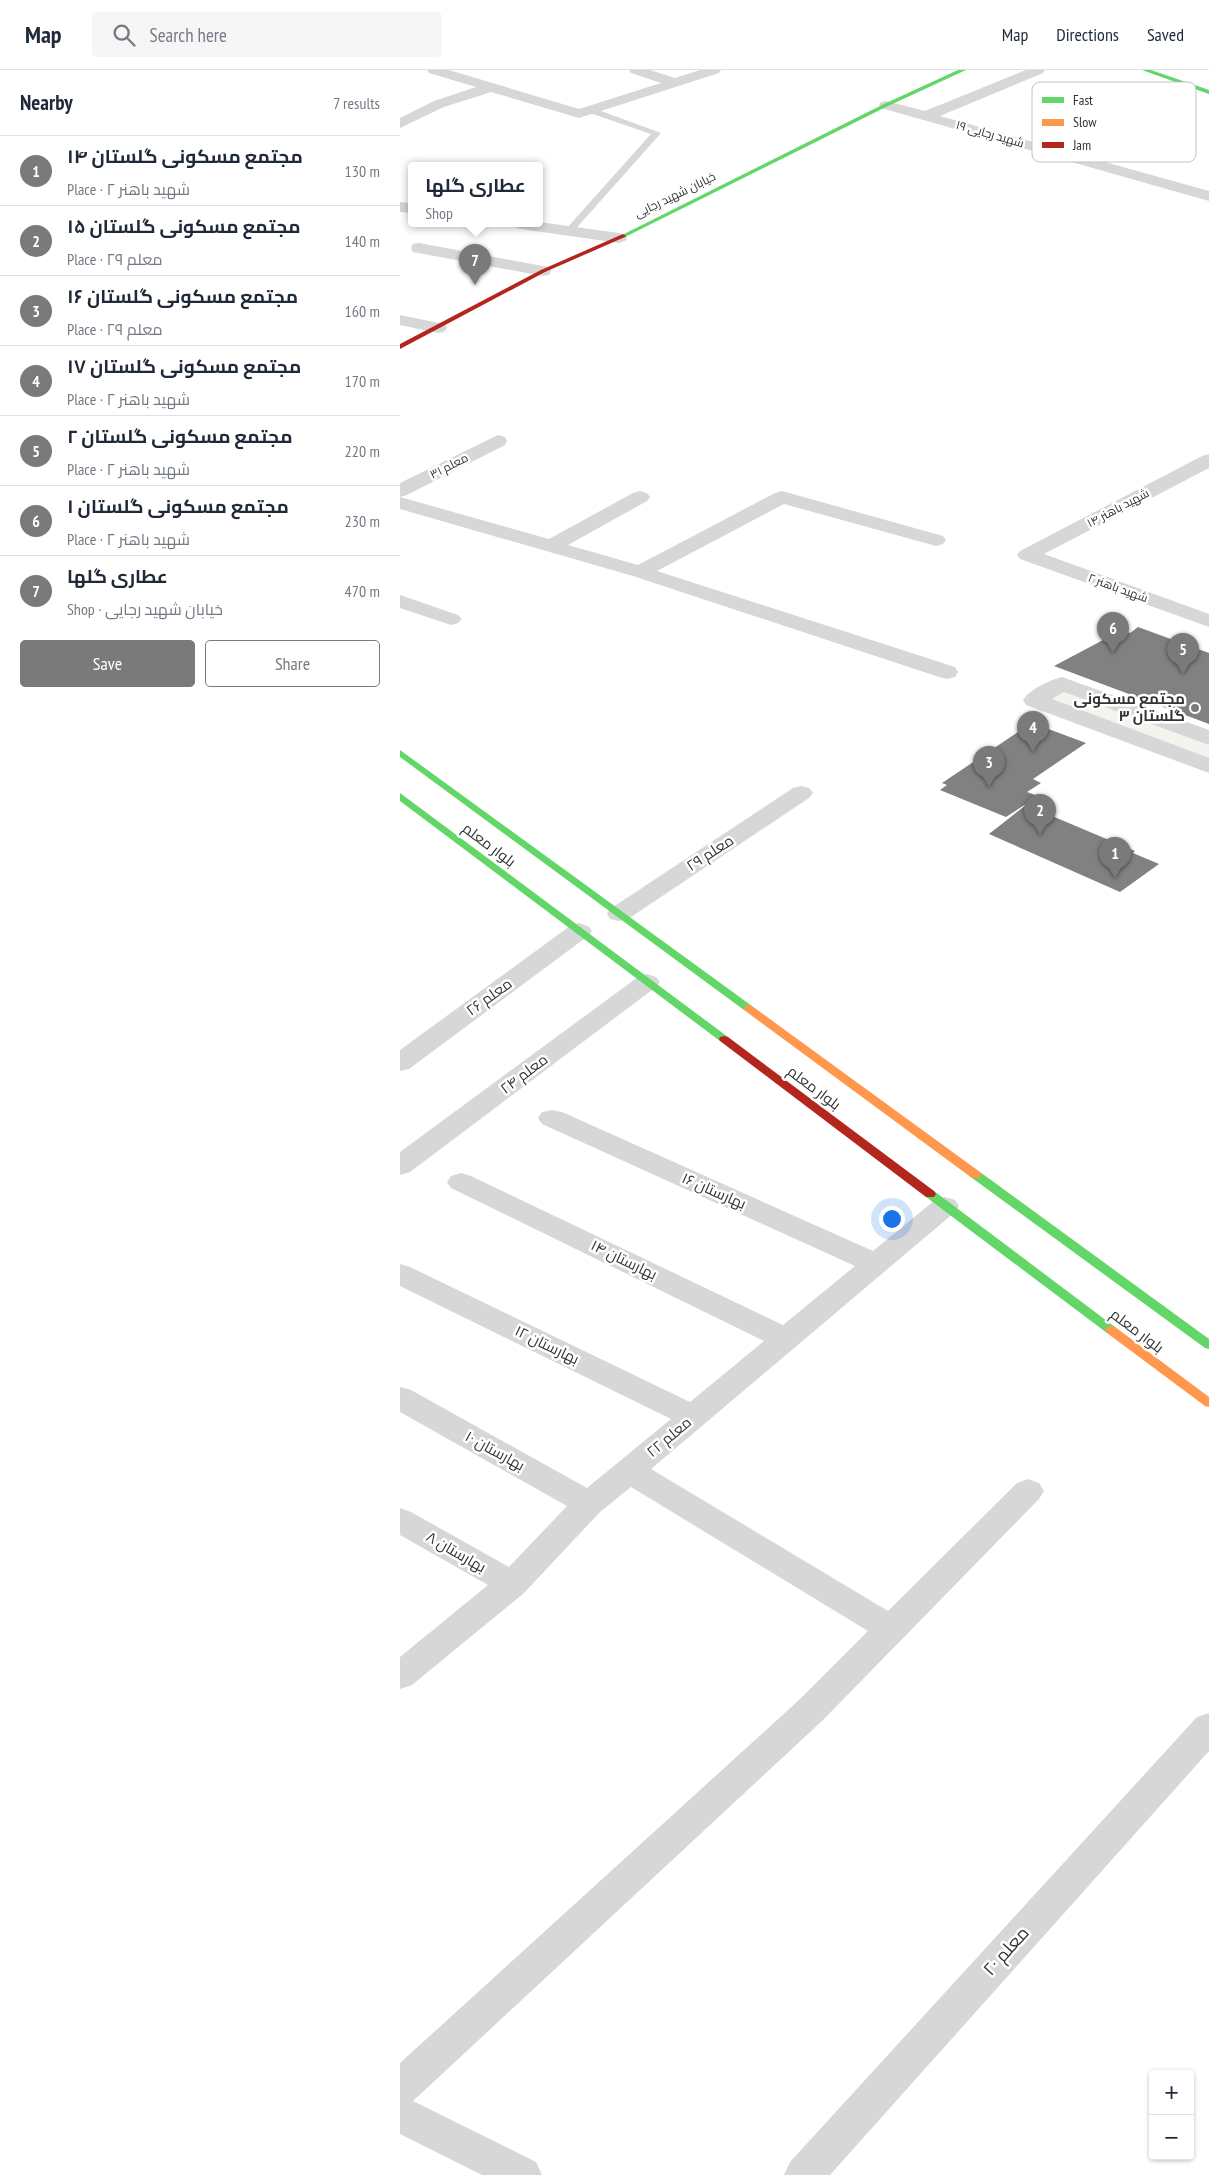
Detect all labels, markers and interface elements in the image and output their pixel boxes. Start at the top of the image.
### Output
search box [92,12,442,57]
text: Map [25,19,62,50]
icon: search [110,21,138,49]
text: Search here [150,23,227,47]
text: Map [1002,23,1028,46]
text: Directions [1056,23,1119,46]
text: Saved [1147,23,1184,46]
legend [1032,82,1196,162]
text: Nearby [20,89,73,116]
text: Fast [1073,91,1093,109]
text: 7 results [333,93,380,113]
text: Slow [1073,113,1097,131]
street label: شهید رجایی ۱۹ [954,117,1026,150]
text: Jam [1072,136,1091,154]
text: مجتمع مسکونی گلستان ۱۴ [67,144,303,168]
text: 1 [32,161,40,181]
text: 130 m [345,161,380,181]
popup [408,162,543,227]
street label: خیابان شهید رجایی [632,168,718,221]
text: عطاری گلها [425,173,526,197]
text: Place · شهید باهنر ۲ [67,179,190,199]
text: Shop [425,203,453,223]
text: مجتمع مسکونی گلستان ۱۵ [67,214,301,238]
text: 2 [32,231,40,251]
text: 140 m [345,231,380,251]
pin: 7 [459,244,491,285]
text: Place · معلم ۲۹ [67,249,163,269]
text: مجتمع مسکونی گلستان ۱۶ [67,284,298,308]
text: 3 [32,301,40,321]
text: 160 m [345,301,380,321]
text: Place · معلم ۲۹ [67,319,163,339]
text: مجتمع مسکونی گلستان ۱۷ [67,354,301,378]
text: 4 [32,371,40,391]
text: 170 m [345,371,380,391]
text: Place · شهید باهنر ۲ [67,389,190,409]
text: مجتمع مسکونی گلستان ۲ [67,424,293,448]
text: 5 [32,441,40,461]
text: 220 m [345,441,380,461]
street label: معلم ۳۱ [427,449,471,483]
text: Place · شهید باهنر ۲ [67,459,190,479]
street label: شهید باهنر ۱۴ [1084,485,1151,530]
text: مجتمع مسکونی گلستان ۱ [67,494,289,518]
text: 6 [32,511,40,531]
text: 230 m [345,511,380,531]
text: Place · شهید باهنر ۲ [67,529,190,549]
text: عطاری گلها [67,564,168,588]
street label: شهید باهنر ۲ [1086,570,1150,605]
text: 7 [32,581,40,601]
text: 470 m [345,581,380,601]
text: Shop · خیابان شهید رجایی [67,599,223,619]
pin: 6 [1097,612,1129,653]
pin: 5 [1167,633,1199,674]
button: Save [20,640,195,687]
button: Share [205,640,380,687]
place label: مجتمع مسکونی گلستان ۳ [1073,689,1185,725]
marker: مجتمع مسکونی گلستان ۳ [1189,702,1201,714]
pin: 4 [1017,711,1049,752]
pin: 3 [973,746,1005,787]
pin: 2 [1024,794,1056,835]
street label: بلوار معلم [458,818,520,872]
street label: معلم ۲۹ [683,830,737,876]
pin: 1 [1099,837,1131,878]
street label: معلم ۲۶ [462,974,516,1020]
street label: معلم ۲۴ [496,1050,552,1098]
street label: بلوار معلم [783,1061,845,1115]
street label: بهارستان ۱۶ [679,1168,749,1214]
your location [879,1206,905,1232]
street label: بهارستان ۱۴ [588,1235,660,1285]
street label: بلوار معلم [1106,1304,1168,1358]
street label: بهارستان ۱۲ [512,1321,582,1369]
street label: معلم ۲۲ [642,1412,696,1462]
street label: بهارستان ۱۰ [462,1426,528,1476]
street label: بهارستان ۸ [422,1527,490,1577]
street label: معلم ۲۰ [978,1921,1034,1981]
map controls [1149,2070,1194,2160]
button: + [1149,2070,1194,2115]
button: − [1149,2115,1194,2160]

